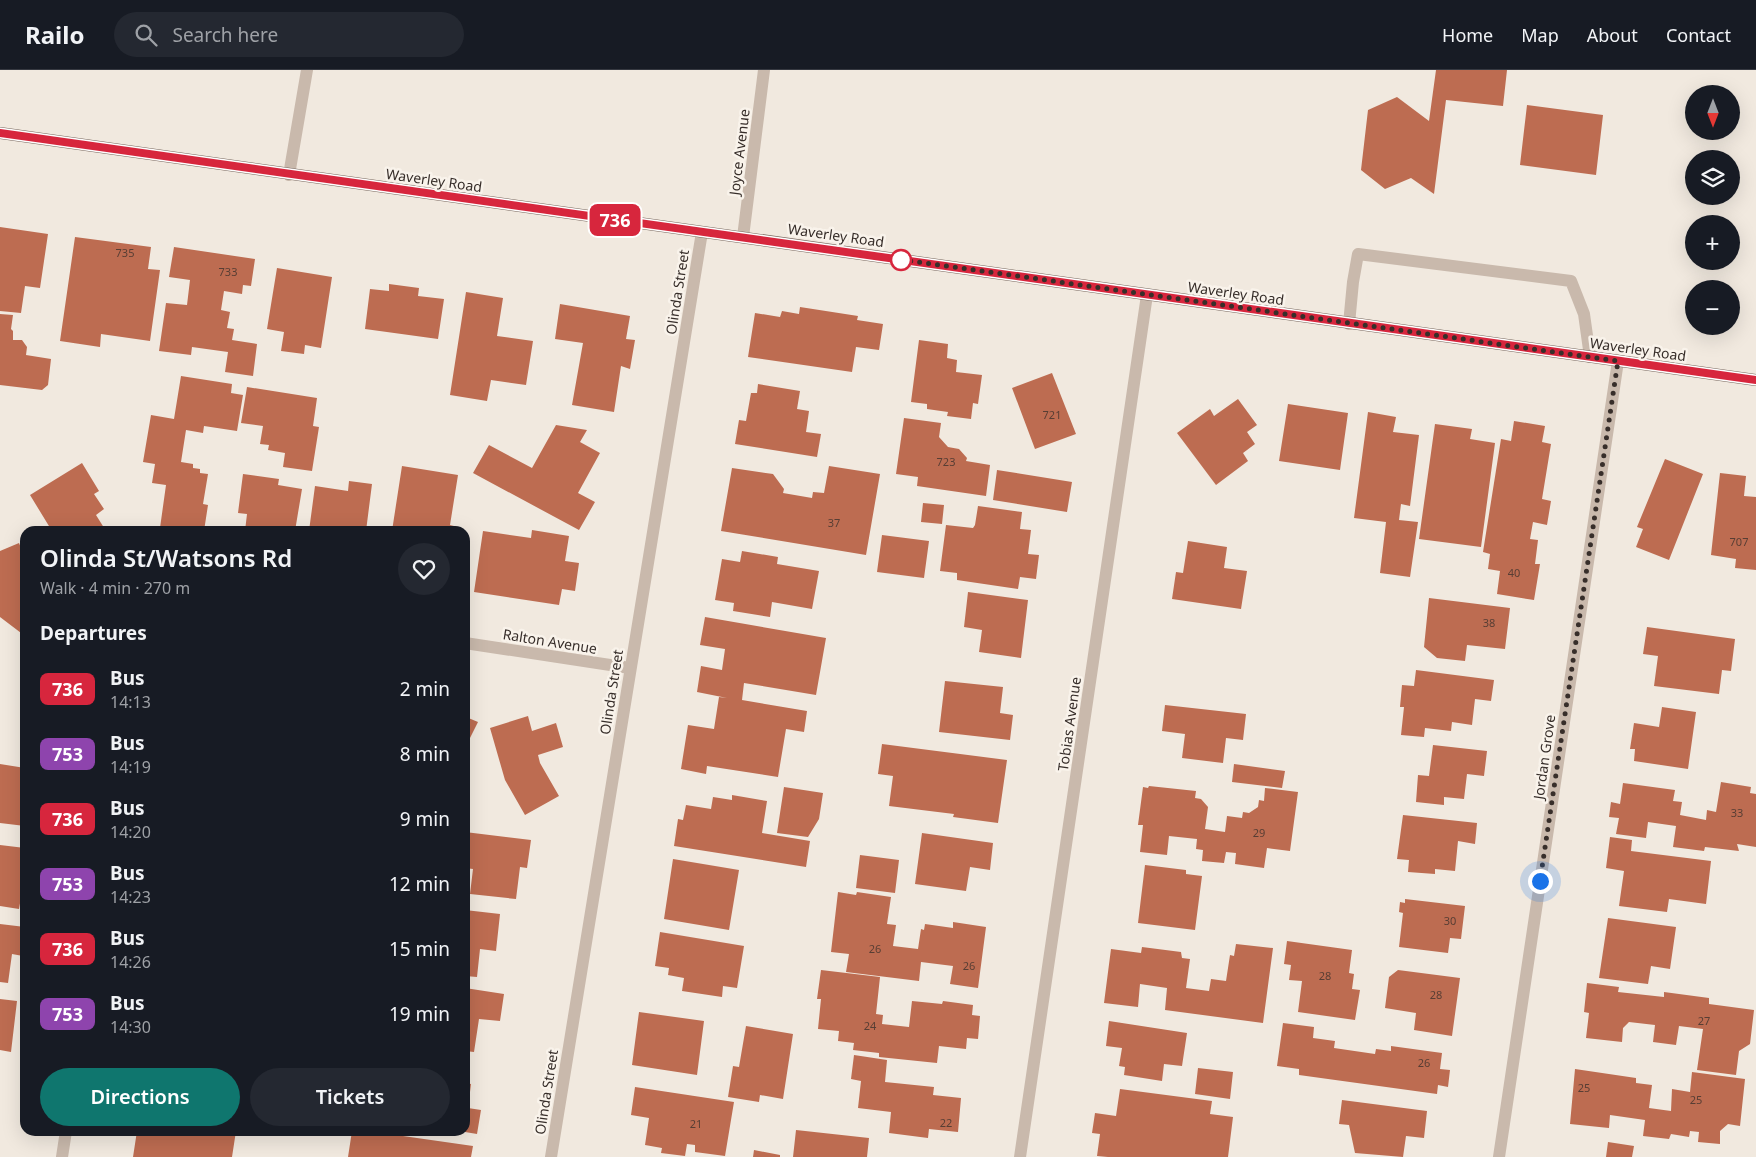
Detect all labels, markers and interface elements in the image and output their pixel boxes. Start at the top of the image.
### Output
search box [114,12,464,57]
text: Railo [25,18,84,51]
icon: search [132,21,160,49]
text: Search here [172,22,278,48]
text: Home [1442,23,1493,47]
text: Map [1521,23,1559,47]
text: About [1587,23,1638,47]
text: Contact [1666,23,1731,47]
north arrow [1685,85,1740,140]
map controls [1685,85,1740,335]
street label: Joyce Avenue [724,108,754,198]
button: layers [1685,150,1740,205]
street label: Waverley Road [385,164,483,196]
line badge: 736 [586,204,644,236]
text: 736 [600,208,630,232]
button: + [1685,215,1740,270]
street label: Waverley Road [787,219,885,251]
house number: 735 [116,245,134,260]
street label: Olinda Street [661,248,693,336]
unlabelled marker [890,249,912,271]
house number: 733 [219,264,237,279]
street label: Waverley Road [1187,277,1285,309]
button: − [1685,280,1740,335]
street label: Waverley Road [1589,333,1687,365]
house number: 721 [1043,407,1061,422]
house number: 723 [937,454,955,469]
house number: 37 [828,515,840,530]
house number: 707 [1730,534,1748,549]
text: Olinda St/Watsons Rd [40,541,292,574]
button: heart [398,543,450,595]
house number: 40 [1508,565,1520,580]
text: Walk · 4 min · 270 m [40,577,190,599]
house number: 38 [1483,615,1495,630]
text: Departures [40,620,147,646]
street label: Ralton Avenue [502,624,599,658]
street label: Olinda Street [595,648,627,736]
text: Bus [110,665,145,691]
text: 2 min [400,676,450,702]
street label: Tobias Avenue [1053,676,1085,772]
text: 736 [52,677,83,701]
text: 14:13 [110,691,151,713]
street label: Jordan Grove [1528,713,1559,803]
text: Bus [110,730,145,756]
text: 8 min [400,741,450,767]
text: 753 [52,742,83,766]
text: 14:19 [110,756,151,778]
text: Bus [110,795,145,821]
house number: 33 [1731,805,1743,820]
text: 9 min [400,806,450,832]
text: 736 [52,807,83,831]
text: 14:20 [110,821,151,843]
house number: 29 [1253,825,1265,840]
text: Bus [110,860,145,886]
your location [1528,869,1553,894]
text: 12 min [389,871,450,897]
text: 753 [52,872,83,896]
text: 14:23 [110,886,151,908]
house number: 30 [1444,913,1456,928]
text: Bus [110,925,145,951]
text: 15 min [389,936,450,962]
text: 736 [52,937,83,961]
house number: 26 [869,941,881,956]
text: 14:26 [110,951,151,973]
house number: 26 [963,958,975,973]
house number: 28 [1319,968,1331,983]
house number: 28 [1430,987,1442,1002]
text: Bus [110,990,145,1016]
text: 19 min [389,1001,450,1027]
text: 753 [52,1002,83,1026]
house number: 27 [1698,1013,1710,1028]
text: 14:30 [110,1016,151,1038]
house number: 24 [864,1018,877,1033]
street label: Olinda Street [530,1048,562,1136]
house number: 26 [1418,1055,1430,1070]
button: Directions [40,1068,240,1126]
button: Tickets [250,1068,450,1126]
house number: 25 [1578,1080,1590,1095]
house number: 25 [1690,1092,1702,1107]
house number: 22 [940,1115,952,1130]
house number: 21 [690,1116,702,1131]

